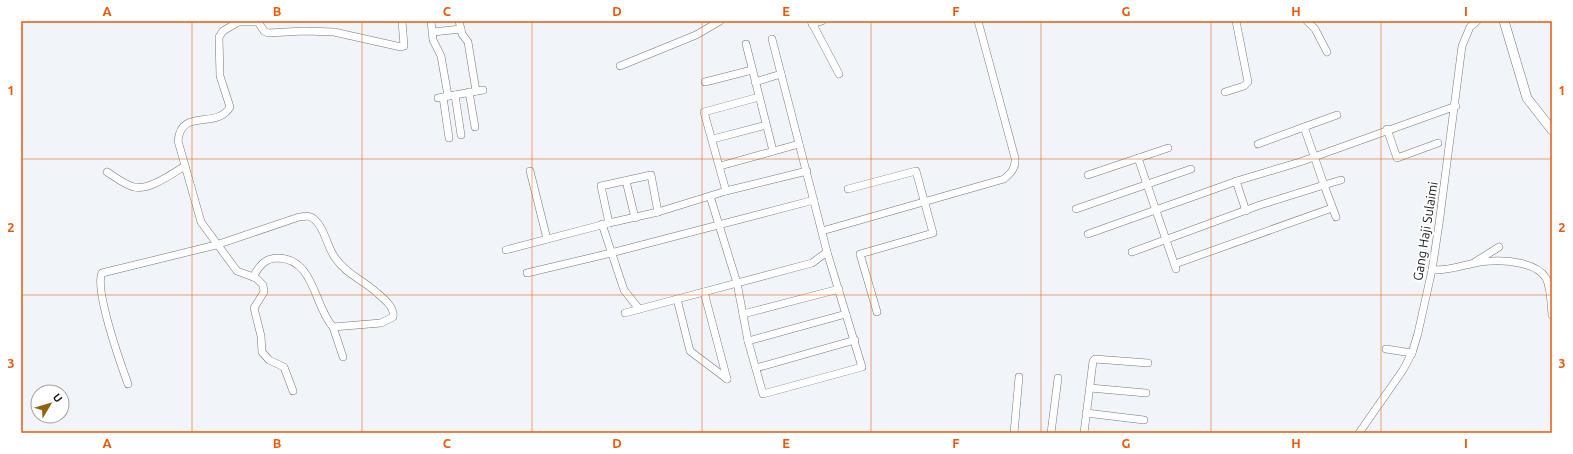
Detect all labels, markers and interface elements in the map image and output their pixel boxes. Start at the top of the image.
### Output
text: A [102,4,112,18]
text: B [273,4,282,18]
text: C [443,4,452,18]
text: D [612,4,622,18]
text: E [782,4,790,18]
text: F [952,4,960,18]
text: G [1122,4,1131,18]
text: H [1291,4,1301,18]
text: I [1464,4,1468,18]
text: 1 [7,83,15,97]
text: 1 [1558,83,1566,97]
street label: Gang Haji Sulaimi [1410,180,1440,282]
text: 2 [7,220,15,234]
text: 2 [1558,220,1566,234]
text: 3 [7,356,15,370]
text: 3 [1558,356,1566,370]
north arrow [30,384,70,424]
text: U [51,391,65,405]
text: A [102,436,112,450]
text: B [273,436,282,450]
text: C [443,436,452,450]
text: D [612,436,622,450]
text: E [782,436,790,450]
text: F [952,436,960,450]
text: G [1122,436,1131,450]
text: H [1291,436,1301,450]
text: I [1464,436,1468,450]

